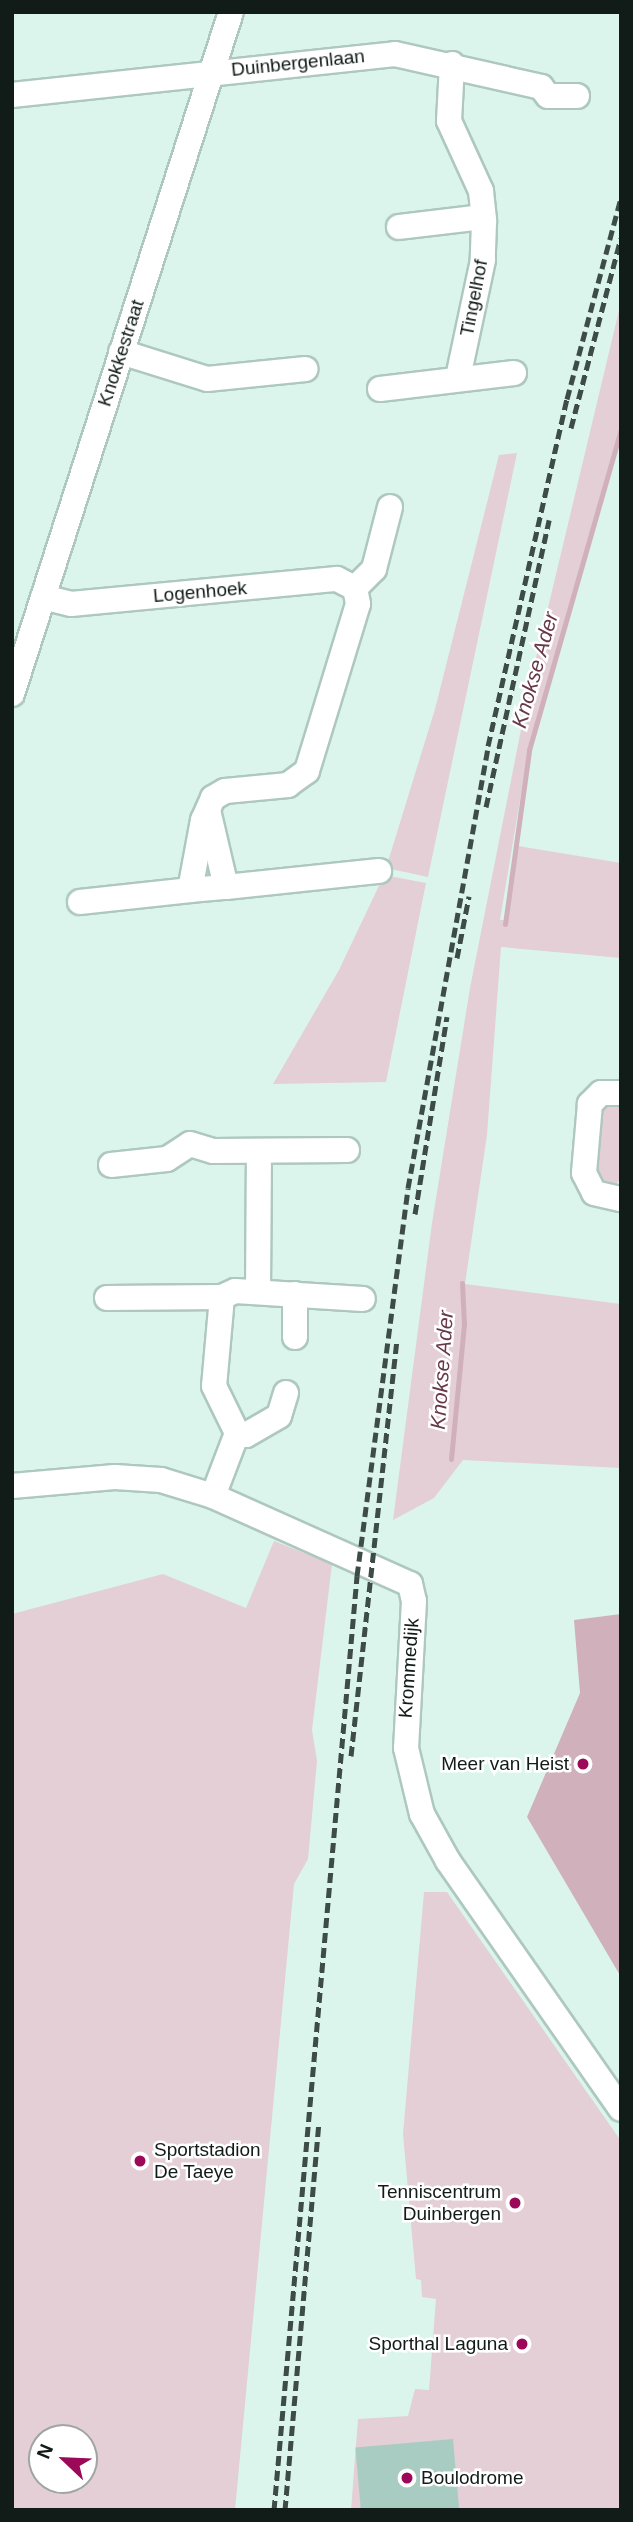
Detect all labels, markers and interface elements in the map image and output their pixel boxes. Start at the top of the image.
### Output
street label: Duinbergenlaan [230,45,366,81]
street label: Tingelhof [455,258,493,338]
street label: Knokkestraat [93,297,149,409]
street label: Logenhoek [152,577,248,607]
water label: Knokse Ader [506,609,564,731]
water label: Knokse Ader [425,1309,459,1431]
street label: Krommedijk [394,1617,424,1719]
place label: Meer van Heist [441,1753,569,1775]
marker: Meer van Heist [575,1756,591,1772]
place label: Sportstadion De Taeye [154,2139,261,2183]
marker: Sportstadion De Taeye [132,2153,148,2169]
place label: Tenniscentrum Duinbergen [377,2181,501,2225]
marker: Tenniscentrum Duinbergen [507,2195,523,2211]
place label: Sporthal Laguna [369,2333,508,2355]
marker: Sporthal Laguna [514,2336,530,2352]
north arrow [28,2424,98,2494]
text: N [33,2441,57,2462]
place label: Boulodrome [421,2467,523,2489]
marker: Boulodrome [399,2470,415,2486]

